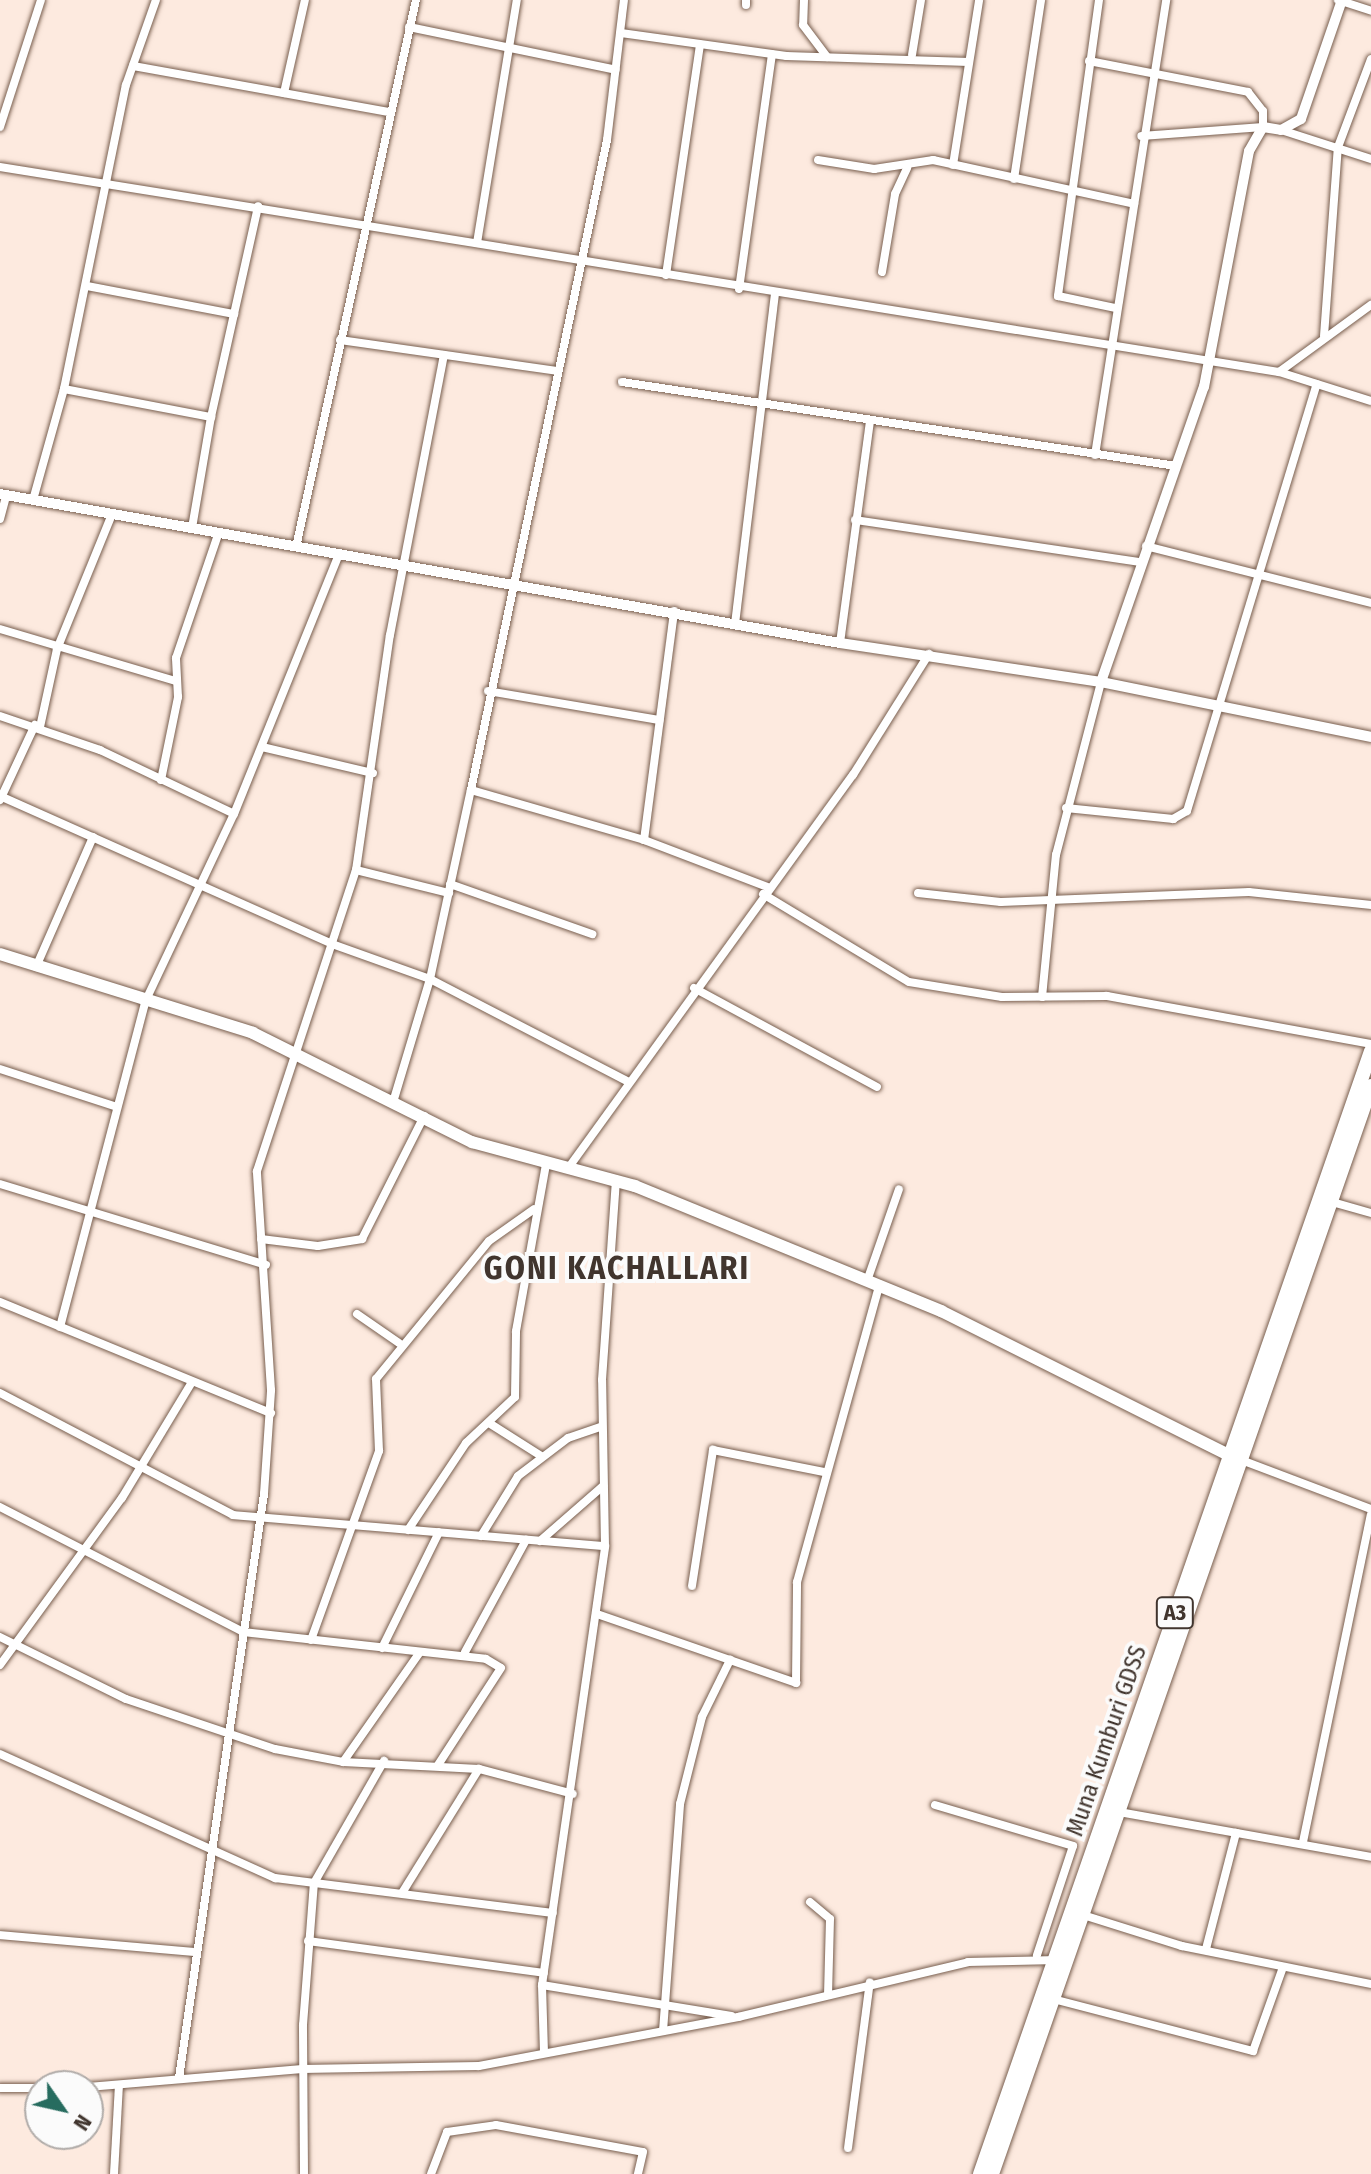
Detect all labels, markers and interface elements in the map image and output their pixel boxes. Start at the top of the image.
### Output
district label: GONI KACHALLARI [484,1249,750,1287]
road number: A3 [1155,1595,1195,1631]
street label: Muna Kumburi GDSS [1061,1642,1153,1840]
north arrow [24,2070,104,2150]
text: N [68,2110,98,2136]

